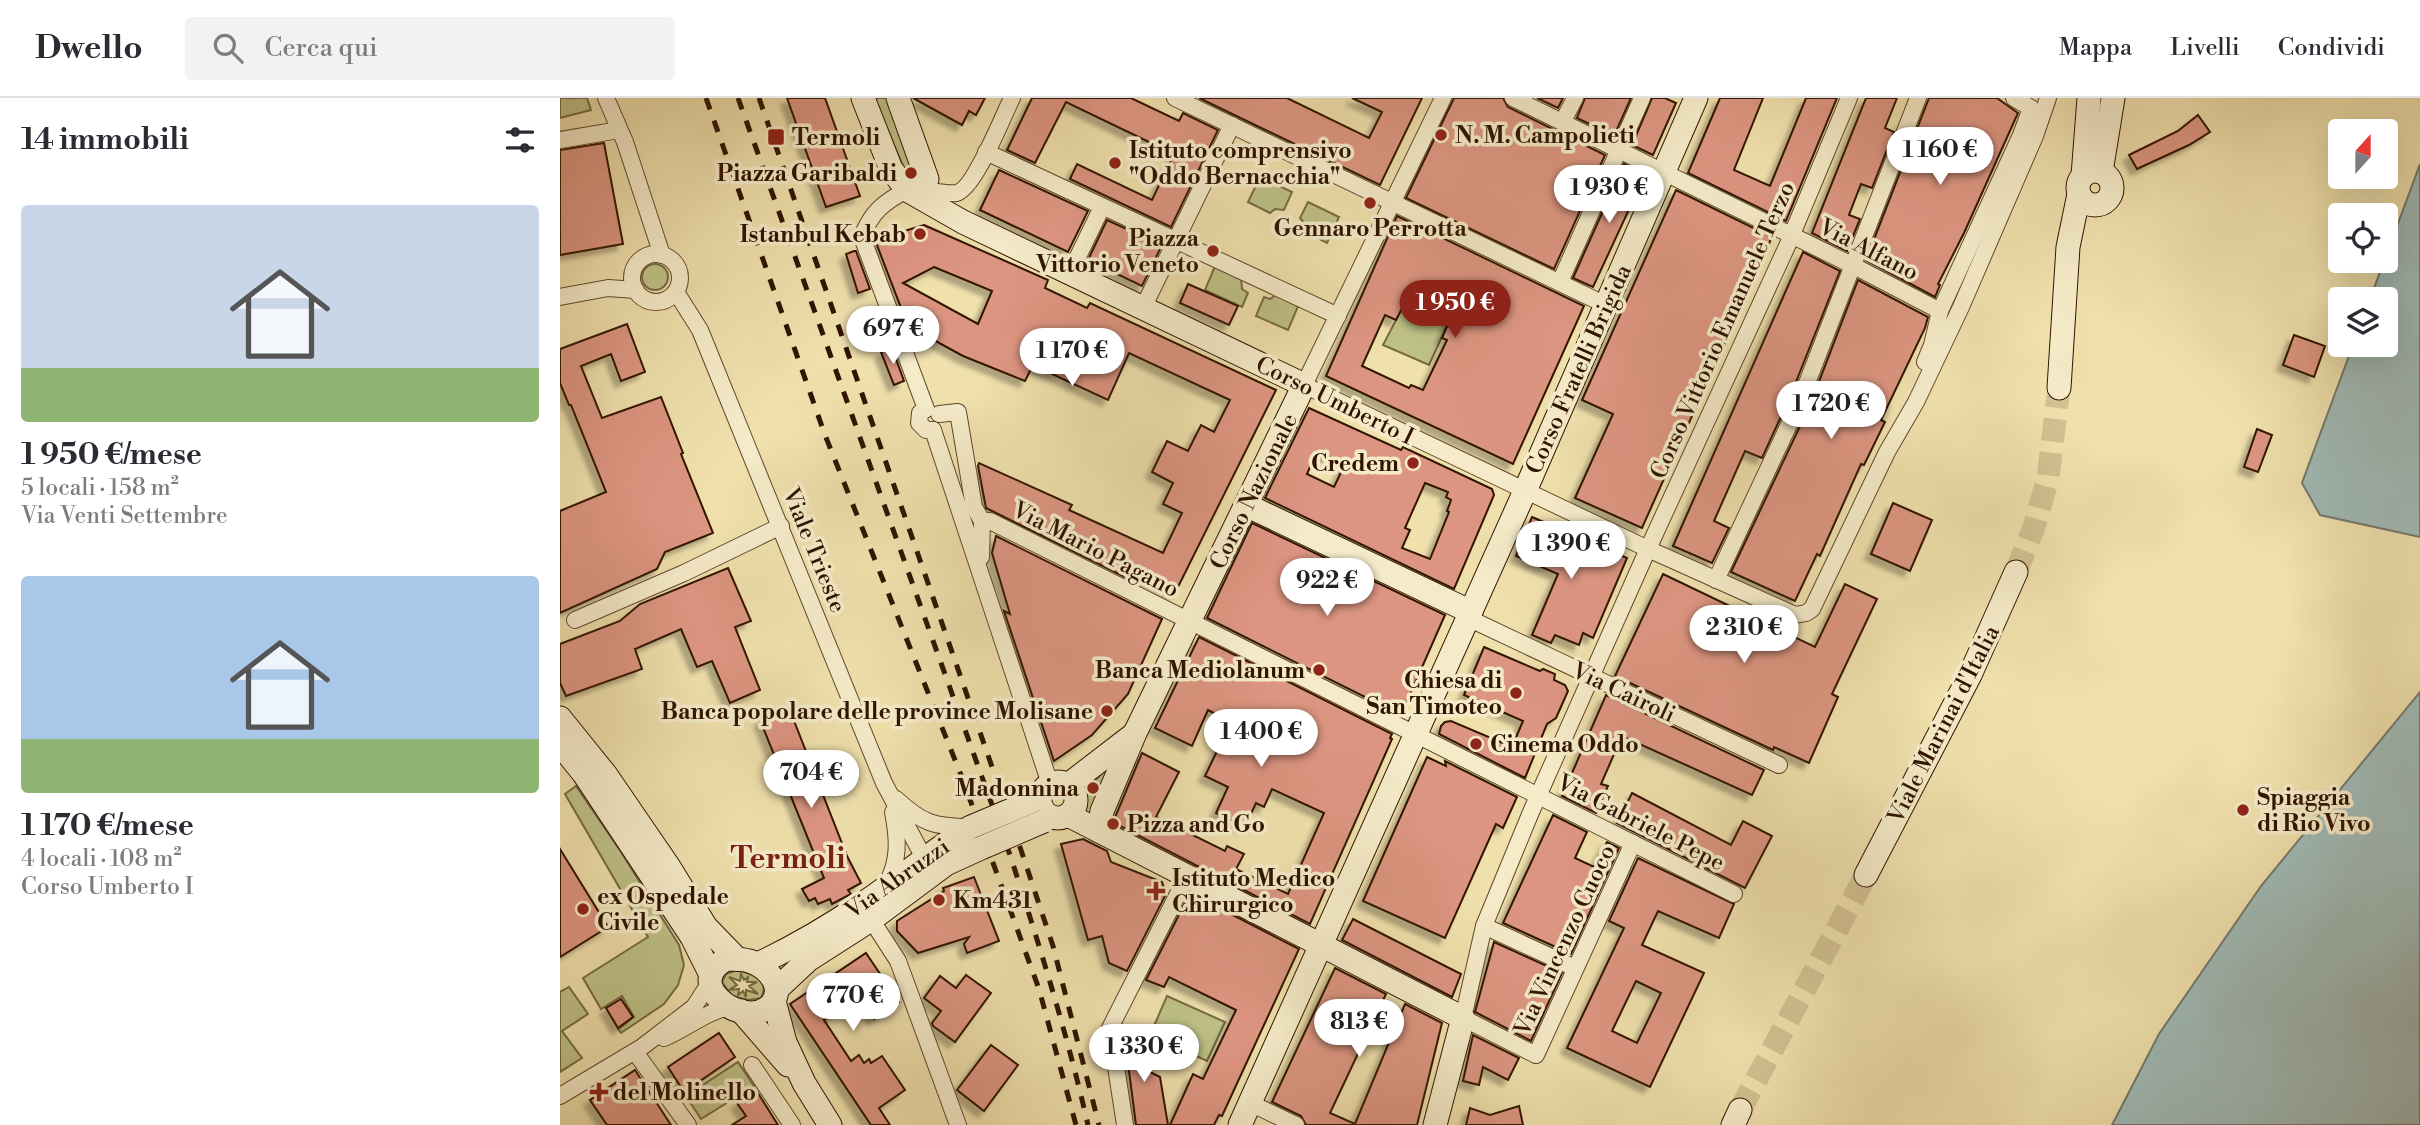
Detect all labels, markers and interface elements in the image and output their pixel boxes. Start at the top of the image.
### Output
search box [185,17,675,80]
text: Dwello [35,28,143,69]
icon: search [209,29,247,67]
text: Cerca qui [265,32,378,64]
text: Mappa [2059,33,2132,63]
text: Livelli [2170,33,2240,63]
text: Condividi [2278,33,2385,63]
north arrow [2328,119,2398,189]
map controls [2328,119,2398,357]
text: 14 immobili [21,121,189,159]
icon: filters [501,121,539,159]
place label: N. M. Campolieti [1455,122,1635,150]
place label: Termoli [792,124,880,152]
marker: Termoli [766,127,786,147]
marker: N. M. Campolieti [1433,127,1449,143]
pin: 1 160 € [1875,127,2005,187]
text: 1 160 € [1903,136,1977,164]
place label: Istituto comprensivo "Oddo Bernacchia" [1129,137,1352,191]
marker: Istituto comprensivo "Oddo Bernacchia" [1107,155,1123,171]
place label: Piazza Garibaldi [717,160,897,188]
marker: Piazza Garibaldi [903,165,919,181]
pin: 1 930 € [1544,166,1674,225]
text: 1 930 € [1570,174,1648,202]
street label: Corso Vittorio Emanuele Terzo [1645,177,1801,483]
marker: Gennaro Perrotta [1362,195,1378,211]
button: locate [2328,203,2398,273]
street label: Via Alfano [1813,212,1923,287]
place label: Gennaro Perrotta [1273,215,1467,243]
place label: Istanbul Kebab [740,221,906,249]
place label: Piazza Vittorio Veneto [1035,225,1200,279]
marker: Istanbul Kebab [912,226,928,242]
marker: Piazza Vittorio Veneto [1205,243,1221,259]
icon: home [217,251,343,377]
street label: Corso Fratelli Brigida [1520,260,1638,479]
pin: 1 950 € [1390,280,1520,340]
button: layers [2328,287,2398,357]
text: 1 950 € [1416,289,1494,317]
pin: 697 € [844,306,942,366]
text: 697 € [862,315,924,343]
pin: 1 170 € [1007,328,1137,388]
text: 1 170 € [1036,337,1108,365]
street label: Corso Umberto I [1251,351,1418,451]
pin: 1 720 € [1766,382,1896,441]
text: 1 720 € [1792,390,1870,418]
street label: Corso Nazionale [1204,409,1304,574]
text: 1 950 €/mese [21,436,202,474]
place label: Credem [1311,450,1399,478]
marker: Credem [1405,455,1421,471]
text: 5 locali · 158 m² [21,474,179,502]
street label: Viale Trieste [776,483,852,617]
street label: Via Mario Pagano [1007,495,1183,604]
text: Via Venti Settembre [21,502,228,530]
pin: 1 390 € [1506,522,1636,581]
text: 1 390 € [1532,530,1610,558]
pin: 922 € [1278,559,1376,618]
text: 922 € [1296,567,1358,595]
pin: 2 310 € [1679,606,1809,665]
text: 2 310 € [1705,614,1783,642]
street label: Viale Marinai d'Italia [1881,621,2006,829]
icon: home [217,622,343,748]
street label: Via Cairoli [1566,656,1680,729]
place label: Banca Mediolanum [1095,657,1305,685]
marker: Banca Mediolanum [1311,662,1327,678]
place label: Chiesa di San Timoteo [1366,667,1502,721]
marker: Chiesa di San Timoteo [1508,685,1524,701]
place label: Banca popolare delle province Molisane [661,698,1093,726]
marker: Banca popolare delle province Molisane [1099,703,1115,719]
pin: 1 400 € [1196,710,1326,769]
text: 1 400 € [1220,718,1302,746]
place label: Cinema Oddo [1490,731,1639,759]
marker: Cinema Oddo [1468,736,1484,752]
pin: 704 € [762,750,860,810]
text: 704 € [779,759,843,787]
street label: Via Gabriele Pepe [1551,768,1729,877]
place label: Madonnina [955,775,1080,803]
marker: Madonnina [1085,780,1101,796]
place label: Spiaggia di Rio Vivo [2257,784,2371,838]
marker: Spiaggia di Rio Vivo [2235,802,2251,818]
text: 1 170 €/mese [21,807,194,845]
place label: Pizza and Go [1127,811,1265,839]
marker: Pizza and Go [1105,816,1121,832]
street label: Via Abruzzi [839,833,955,926]
district label: Termoli [731,840,846,878]
street label: Via Vincenzo Cuoco [1508,840,1621,1041]
text: 4 locali · 108 m² [21,845,182,873]
place label: Istituto Medico Chirurgico [1172,865,1335,919]
text: Corso Umberto I [21,873,194,901]
marker: Istituto Medico Chirurgico [1146,881,1166,901]
place label: ex Ospedale Civile [597,883,729,937]
place label: Km431 [953,887,1032,915]
marker: Km431 [931,892,947,908]
marker: ex Ospedale Civile [575,901,591,917]
pin: 770 € [804,974,902,1033]
text: 770 € [822,982,884,1010]
pin: 813 € [1310,1000,1408,1059]
text: 813 € [1330,1008,1388,1036]
pin: 1 330 € [1079,1024,1209,1084]
text: 1 330 € [1105,1033,1183,1061]
place label: del Molinello [613,1079,756,1107]
marker: del Molinello [591,1084,607,1100]

